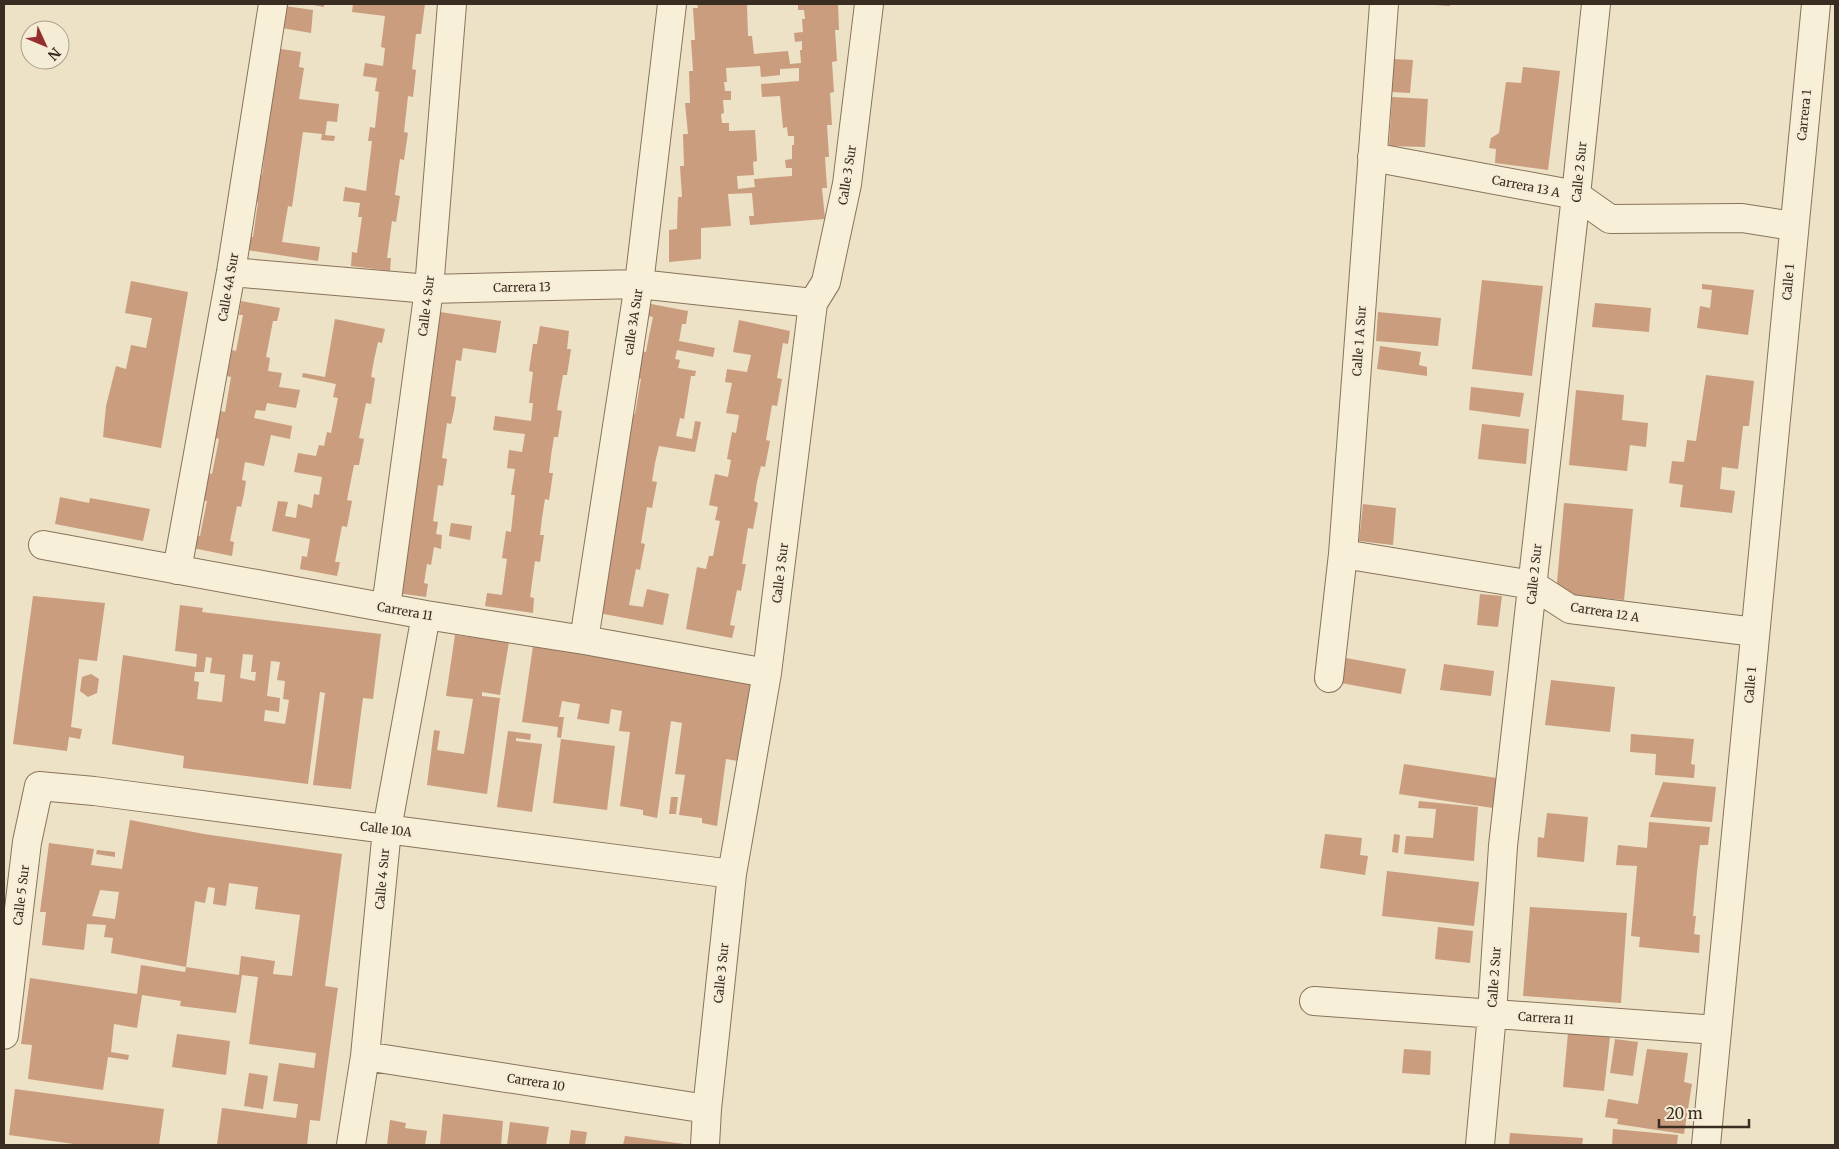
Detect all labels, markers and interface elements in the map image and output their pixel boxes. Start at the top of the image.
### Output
north arrow [20,20,70,70]
text: N [44,44,65,64]
street label: Carrera 1 [1794,88,1814,141]
street label: Calle 2 Sur [1568,140,1590,203]
street label: Calle 3 Sur [835,143,859,206]
street label: Carrera 13 A [1491,172,1562,200]
street label: Calle 4A Sur [215,251,242,322]
street label: Calle 1 [1779,263,1797,301]
street label: Calle 4 Sur [415,274,437,337]
street label: Carrera 13 [493,279,551,295]
street label: calle 3A Sur [620,287,646,356]
street label: Calle 1 A Sur [1349,305,1369,377]
street label: Calle 3 Sur [769,541,791,604]
street label: Calle 2 Sur [1523,542,1545,605]
street label: Carrera 11 [376,599,435,623]
street label: Carrera 12 A [1570,599,1641,625]
street label: Calle 1 [1741,666,1759,704]
street label: Calle 10A [359,818,413,840]
street label: Calle 4 Sur [372,847,392,910]
street label: Calle 5 Sur [10,863,32,926]
street label: Calle 3 Sur [710,942,732,1004]
street label: Calle 2 Sur [1484,946,1504,1008]
street label: Carrera 11 [1517,1009,1575,1027]
street label: Carrera 10 [506,1070,566,1094]
scale bar [1659,1096,1749,1128]
text: 20 m [1666,1104,1703,1123]

